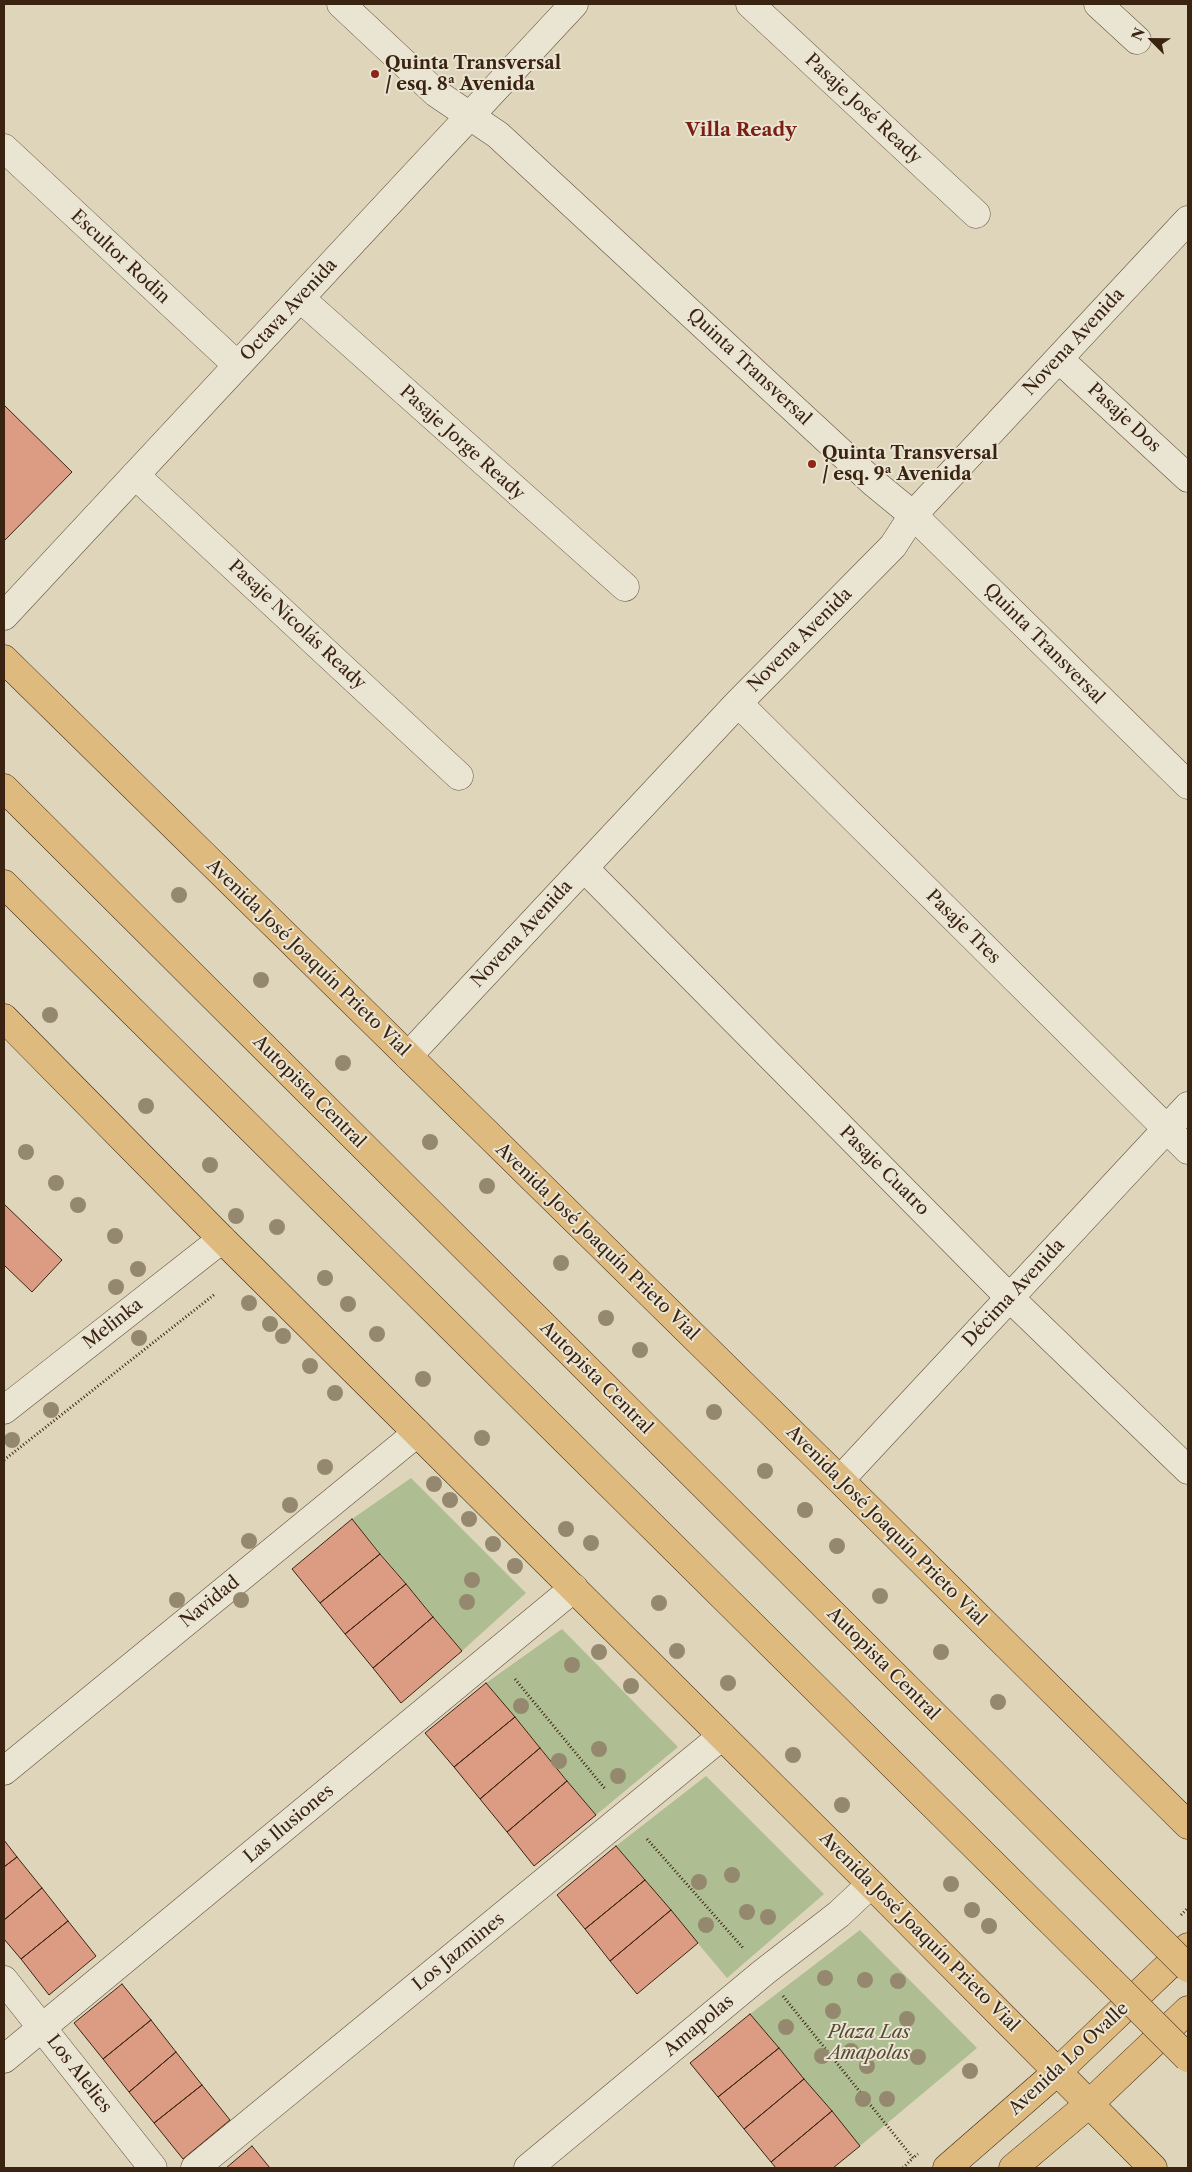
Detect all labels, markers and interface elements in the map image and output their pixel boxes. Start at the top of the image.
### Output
north arrow [1127,15,1177,65]
text: N [1128,25,1149,43]
street label: Pasaje José Ready [800,49,926,169]
place label: Quinta Transversal / esq. 8ª Avenida [385,53,561,96]
marker: Quinta Transversal / esq. 8ª Avenida [369,68,381,80]
district label: Villa Ready [685,120,797,142]
street label: Escultor Rodin [66,206,174,308]
street label: Octava Avenida [236,254,342,366]
street label: Novena Avenida [1019,284,1129,400]
street label: Quinta Transversal [683,304,815,430]
street label: Pasaje Dos [1083,379,1165,457]
street label: Pasaje Jorge Ready [395,381,529,505]
place label: Quinta Transversal / esq. 9ª Avenida [822,443,998,486]
marker: Quinta Transversal / esq. 9ª Avenida [806,458,818,470]
street label: Pasaje Nicolás Ready [224,556,370,694]
street label: Quinta Transversal [979,579,1109,709]
street label: Novena Avenida [743,583,857,697]
street label: Avenida José Joaquín Prieto Vial [202,855,414,1061]
street label: Novena Avenida [467,876,577,992]
street label: Pasaje Tres [921,885,1005,969]
street label: Autopista Central [248,1031,370,1153]
street label: Pasaje Cuatro [835,1122,933,1220]
street label: Avenida José Joaquín Prieto Vial [491,1139,703,1345]
street label: Décima Avenida [959,1235,1069,1351]
street label: Melinka [79,1294,147,1354]
street label: Autopista Central [535,1317,657,1439]
street label: Avenida José Joaquín Prieto Vial [781,1421,991,1631]
street label: Navidad [176,1572,244,1632]
street label: Autopista Central [822,1603,944,1725]
street label: Las Ilusiones [240,1780,338,1868]
street label: Avenida José Joaquín Prieto Vial [814,1827,1024,2037]
street label: Los Jazmines [409,1908,509,1996]
street label: Amapolas [660,1991,738,2061]
street label: Avenida Lo Ovalle [1005,1998,1133,2120]
park label: Plaza Las Amapolas [828,2022,910,2064]
street label: Los Alelies [42,2031,116,2117]

